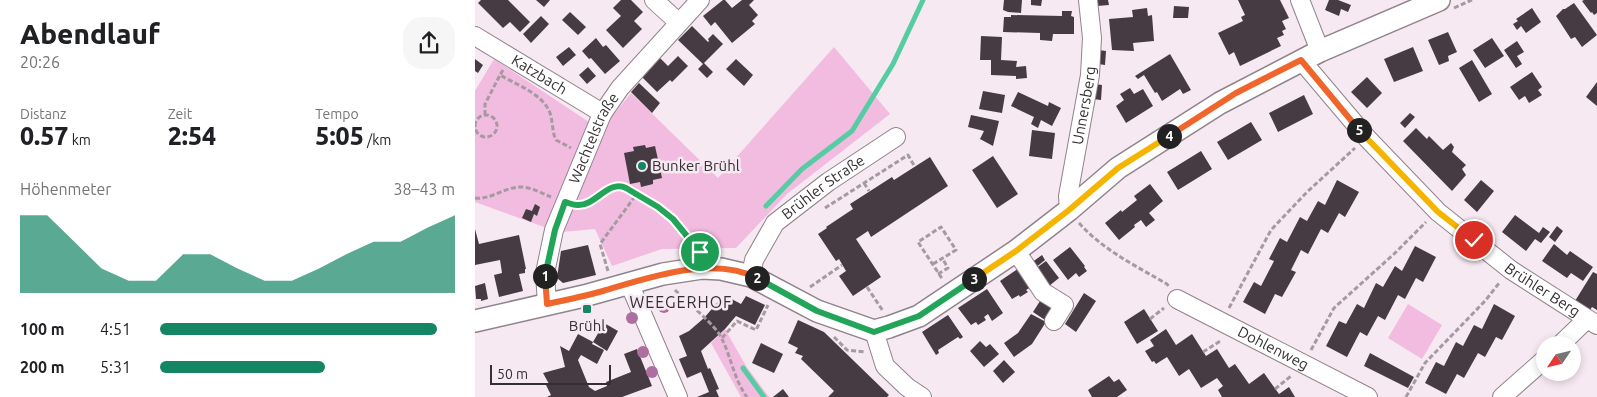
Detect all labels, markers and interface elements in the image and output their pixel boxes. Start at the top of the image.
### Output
button: share [403,17,455,69]
text: Abendlauf [20,18,160,49]
street label: Katzbach [509,51,570,98]
text: 20:26 [20,53,60,71]
street label: Unnersberg [1069,66,1098,146]
street label: Wachtelstraße [565,90,622,186]
text: Distanz [20,106,66,122]
text: Zeit [168,106,192,122]
text: Tempo [315,106,359,122]
pin: 5 [1347,118,1371,142]
text: 0.57 [20,122,68,150]
text: 2:54 [168,122,216,150]
text: 5:05 [315,122,364,150]
text: 5 [1356,122,1363,138]
pin: 4 [1157,124,1181,148]
text: 4 [1166,128,1173,144]
text: km [68,132,91,148]
text: /km [364,132,391,148]
street label: Brühler Straße [778,151,868,223]
place label: Bunker Brühl [652,157,740,174]
marker: Bunker Brühl [636,160,648,172]
text: Höhenmeter [20,180,111,198]
text: 38–43 m [393,180,455,198]
pin [1453,219,1495,261]
icon: check [1460,226,1488,254]
pin [679,231,721,273]
icon: arrive [686,238,714,266]
street label: Brühler Berg [1501,259,1583,320]
pin: 1 [533,264,557,288]
pin: 2 [745,266,769,290]
pin: 3 [961,266,987,292]
text: 1 [542,268,549,284]
text: 2 [754,270,761,286]
text: 3 [971,271,978,287]
district label: WEEGERHOF [629,293,733,311]
marker: Brühl [581,303,593,315]
place label: Brühl [569,317,605,334]
text: 100 m [20,320,65,338]
text: 4:51 [100,320,131,338]
street label: Dohlenweg [1235,323,1312,373]
north arrow [1536,336,1581,381]
map controls [1536,336,1581,381]
text: 200 m [20,358,65,376]
text: 5:31 [100,358,131,376]
scale bar [490,362,611,385]
text: 50 m [497,366,528,382]

